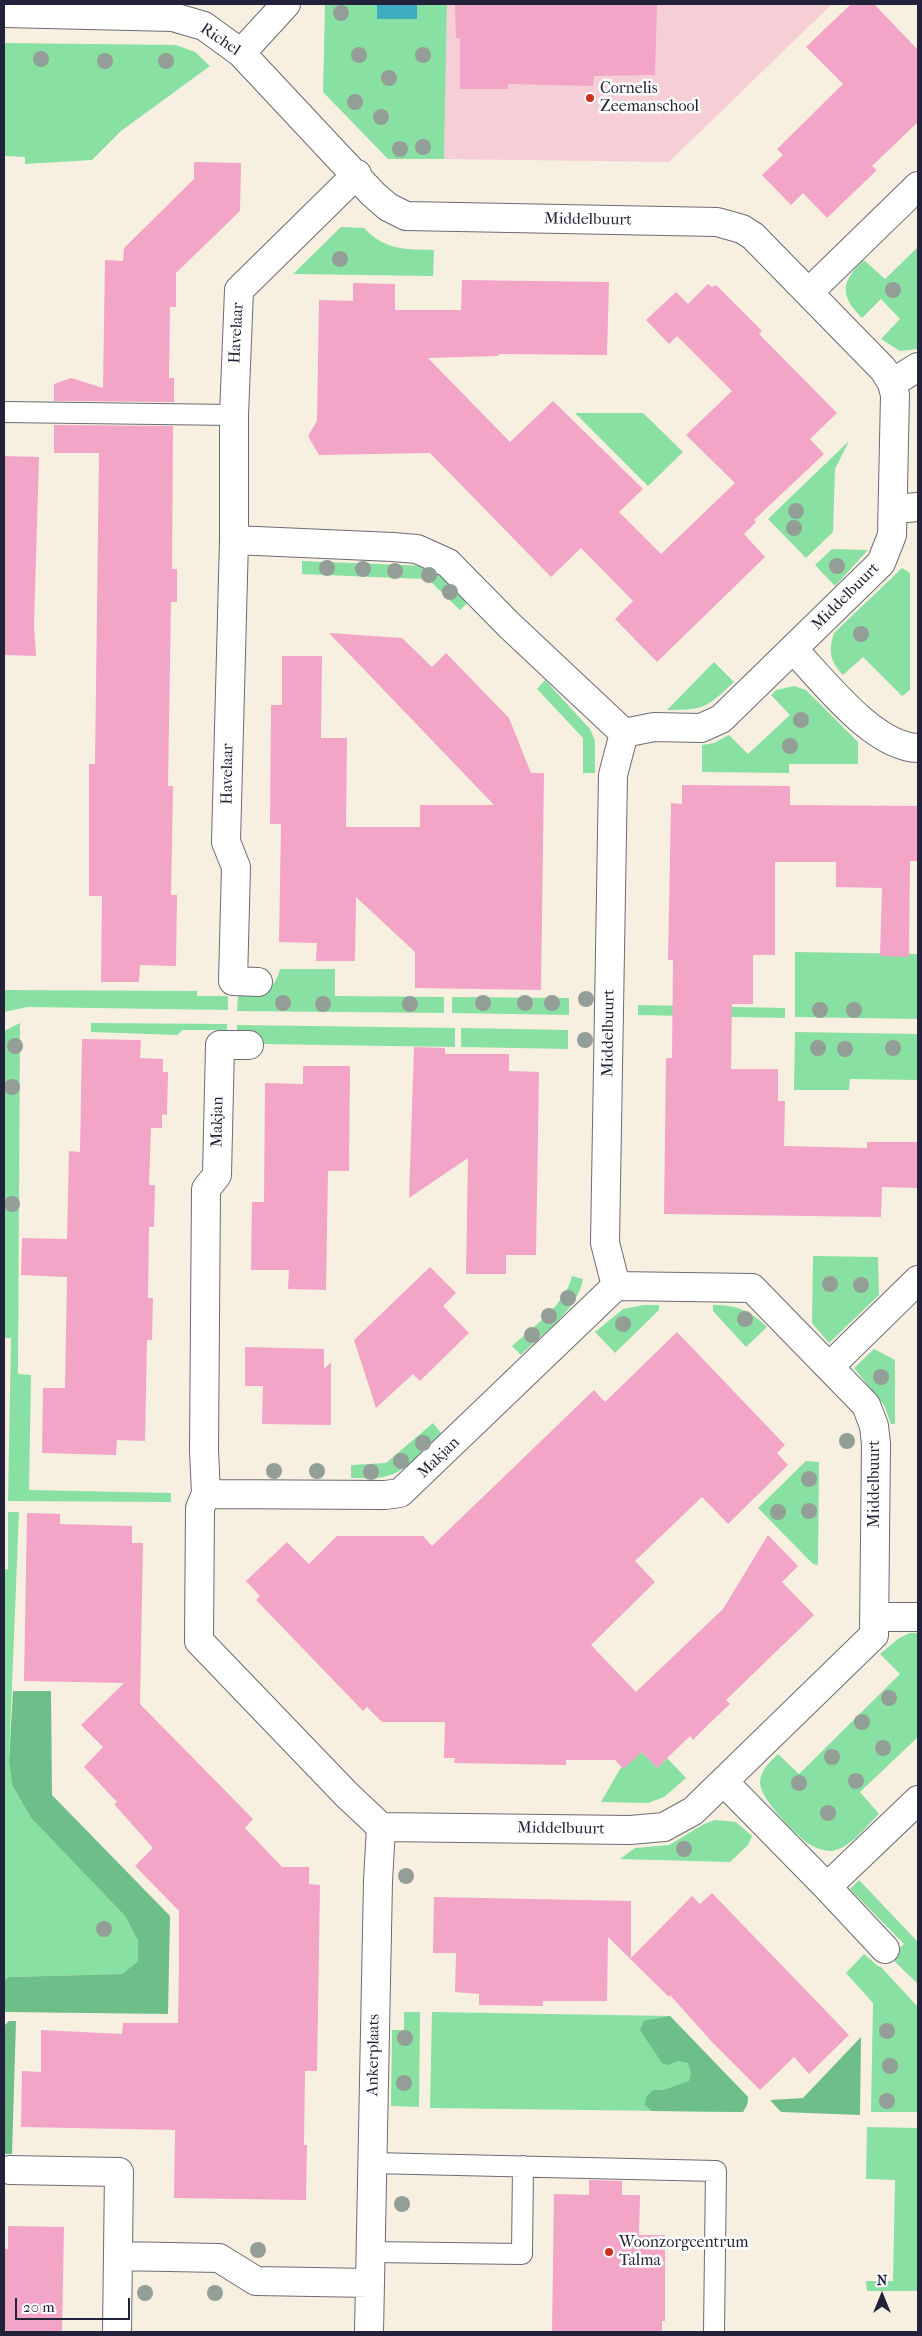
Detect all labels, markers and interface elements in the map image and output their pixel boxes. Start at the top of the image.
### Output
street label: Richel [196,20,244,60]
place label: Cornelis Zeemanschool [600,79,699,117]
marker: Cornelis Zeemanschool [584,92,596,104]
street label: Middelbuurt [544,210,632,230]
street label: Havelaar [226,302,248,364]
street label: Middelbuurt [808,559,884,635]
street label: Havelaar [218,743,238,805]
street label: Middelbuurt [599,989,619,1077]
street label: Makjan [208,1096,228,1148]
street label: Makjan [414,1433,464,1483]
street label: Middelbuurt [865,1440,885,1528]
street label: Middelbuurt [517,1819,605,1839]
street label: Ankerplaats [364,2014,384,2096]
place label: Woonzorgcentrum Talma [619,2233,748,2271]
marker: Woonzorgcentrum Talma [603,2246,615,2258]
north arrow [857,2271,907,2321]
text: N [877,2272,887,2289]
scale bar [18,2288,132,2320]
text: 20 m [23,2298,55,2316]

